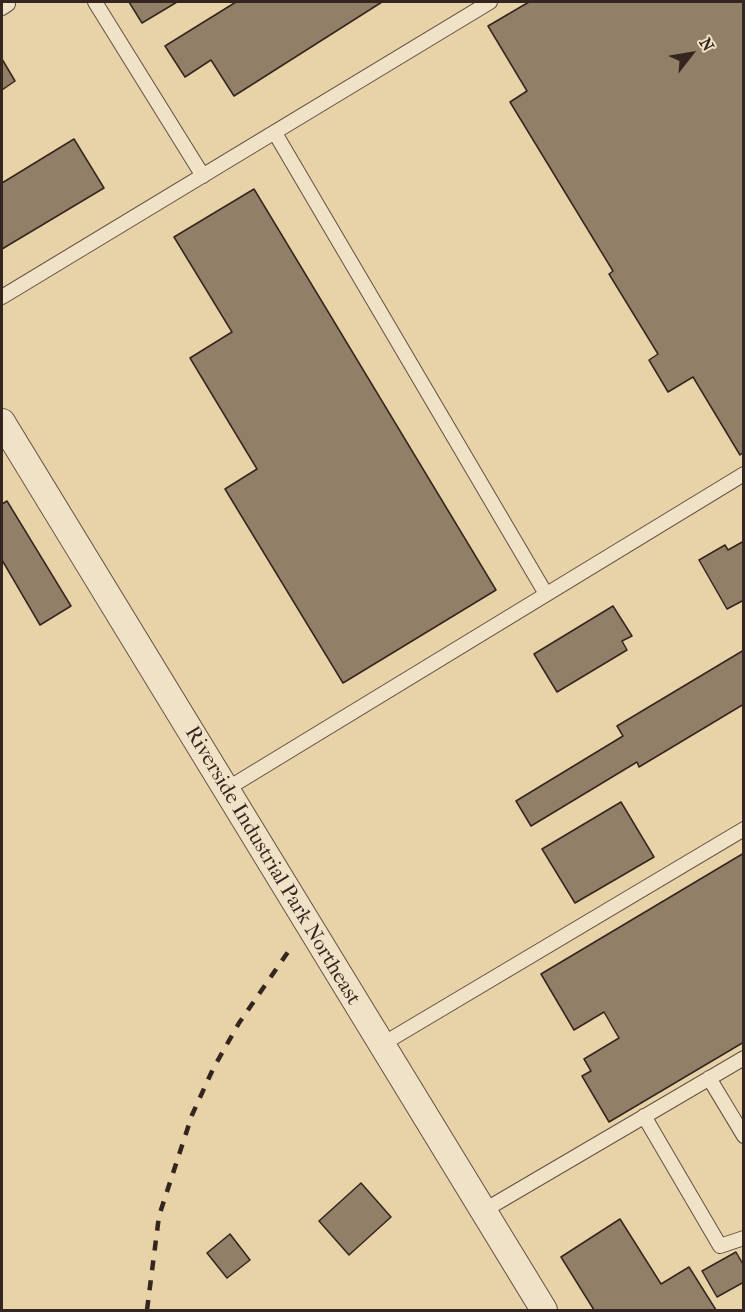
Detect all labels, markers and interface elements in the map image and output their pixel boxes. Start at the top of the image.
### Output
north arrow [661,24,721,84]
text: N [696,34,718,55]
street label: Riverside Industrial Park Northeast [179,722,365,1010]

